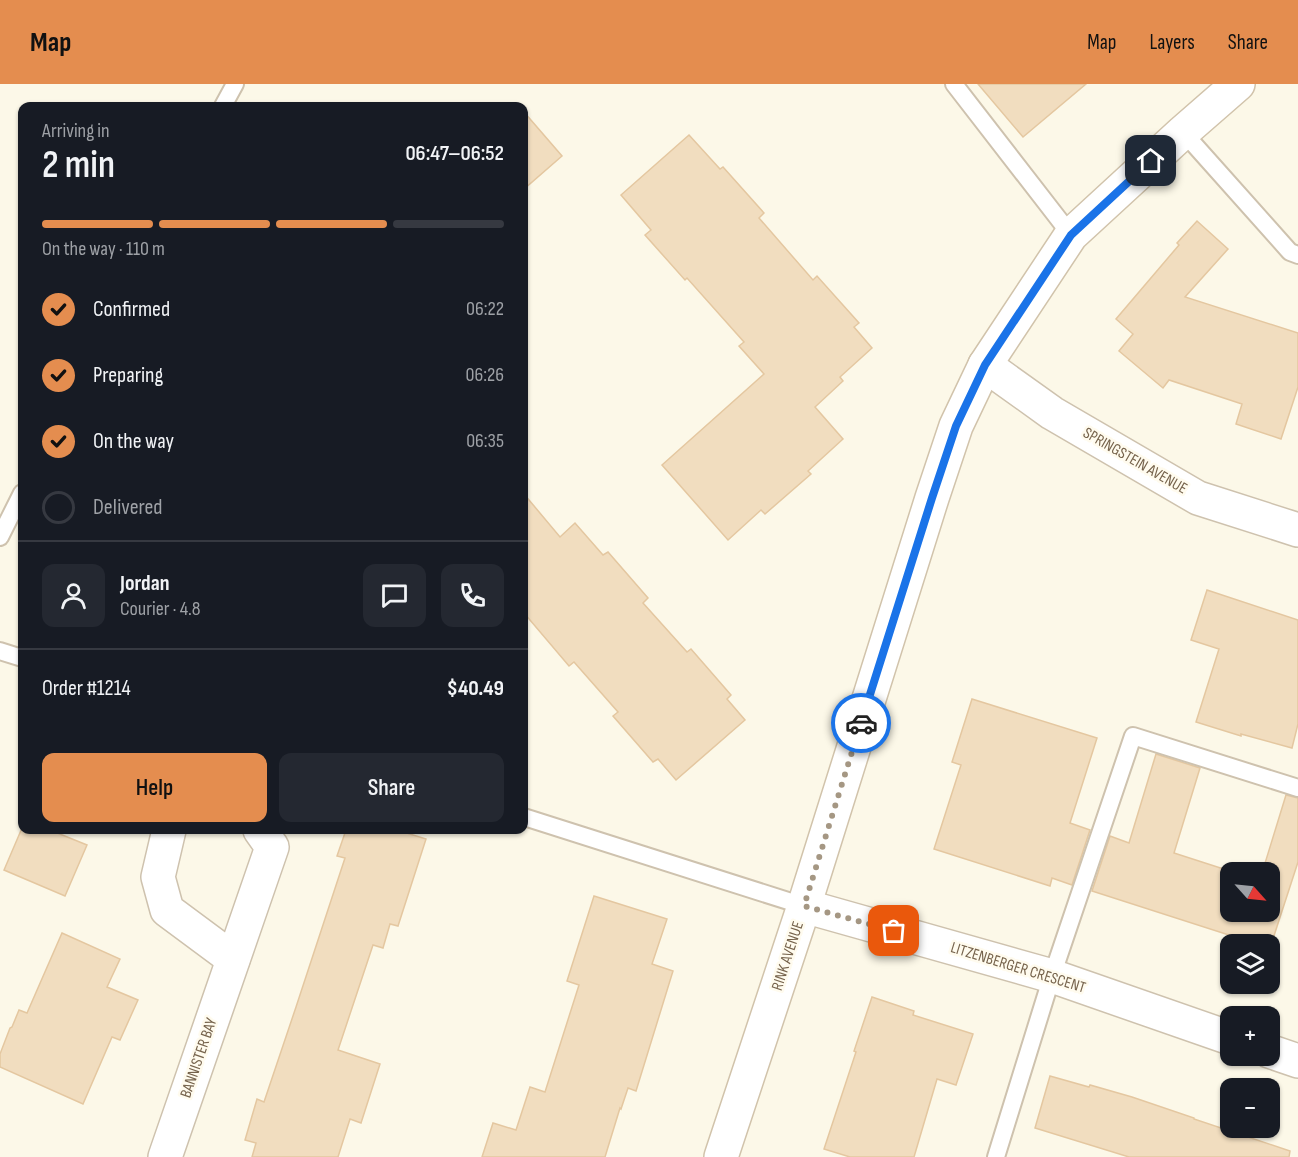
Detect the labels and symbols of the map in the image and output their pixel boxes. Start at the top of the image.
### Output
pin [1125,135,1176,186]
street label: SPRINGSTEIN AVENUE [1080,424,1190,498]
courier [831,693,891,753]
north arrow [1220,862,1280,922]
pin [868,905,919,956]
street label: RINK AVENUE [768,919,808,993]
street label: LITZENBERGER CRESCENT [948,938,1088,998]
street label: BANNISTER BAY [176,1015,222,1100]

